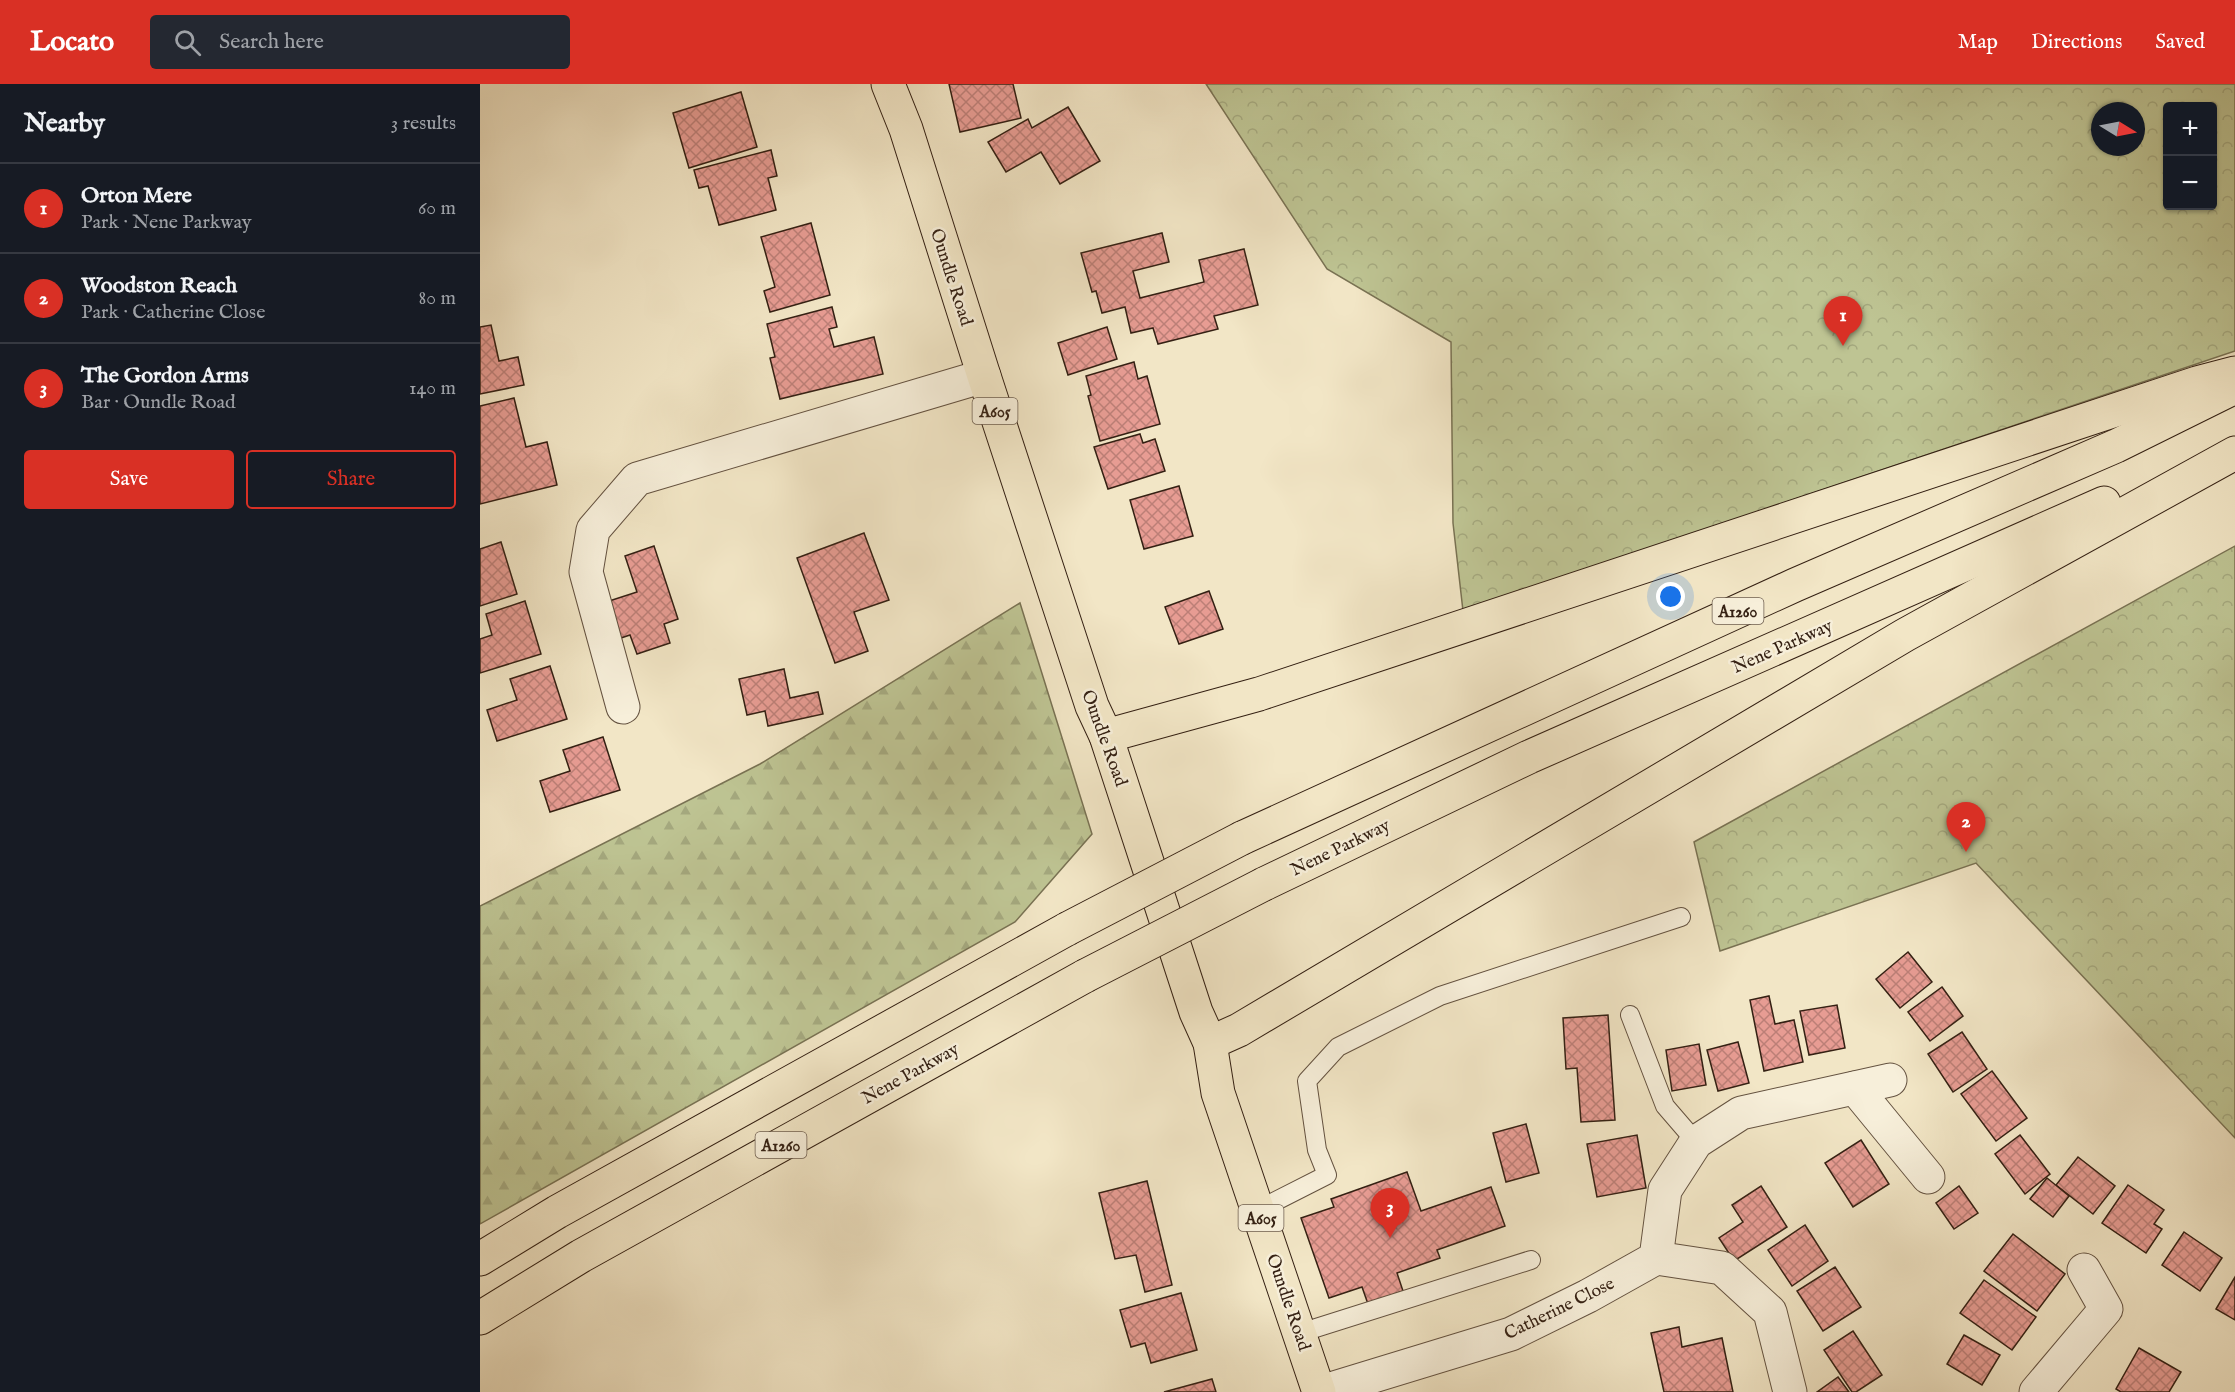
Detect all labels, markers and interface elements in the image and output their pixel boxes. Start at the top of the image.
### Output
search box [150,15,570,69]
text: Locato [30,25,114,60]
icon: search [171,26,204,59]
text: Search here [219,28,324,56]
text: Map [1958,29,1998,56]
text: Directions [2031,29,2122,56]
text: Saved [2155,29,2205,56]
north arrow [2091,102,2145,156]
map controls [2163,102,2217,210]
button: + [2163,102,2217,156]
text: Nearby [24,107,105,140]
text: 3 results [391,111,456,136]
button: − [2163,156,2217,210]
text: Orton Mere [81,182,192,210]
text: 1 [40,196,47,221]
text: 60 m [418,196,456,221]
text: Park · Nene Parkway [81,210,252,235]
street label: Oundle Road [924,226,977,329]
text: Woodston Reach [81,272,237,300]
text: 2 [39,286,48,311]
text: 80 m [419,286,456,311]
pin: 1 [1824,296,1862,346]
text: Park · Catherine Close [81,300,265,325]
text: The Gordon Arms [81,362,249,390]
text: 3 [40,376,47,401]
text: 140 m [409,376,456,401]
text: Bar · Oundle Road [81,390,236,415]
road number: A605 [972,398,1018,424]
button: Save [24,450,234,509]
button: Share [246,450,456,509]
your location [1656,582,1685,611]
road number: A1260 [1712,598,1764,624]
street label: Nene Parkway [1729,615,1837,680]
street label: Oundle Road [1075,687,1132,790]
pin: 2 [1946,802,1986,852]
street label: Nene Parkway [1287,814,1394,882]
street label: Nene Parkway [858,1038,963,1110]
road number: A1260 [756,1132,806,1158]
pin: 3 [1370,1188,1410,1238]
road number: A605 [1238,1205,1284,1231]
street label: Oundle Road [1260,1251,1315,1354]
street label: Catherine Close [1501,1273,1619,1346]

